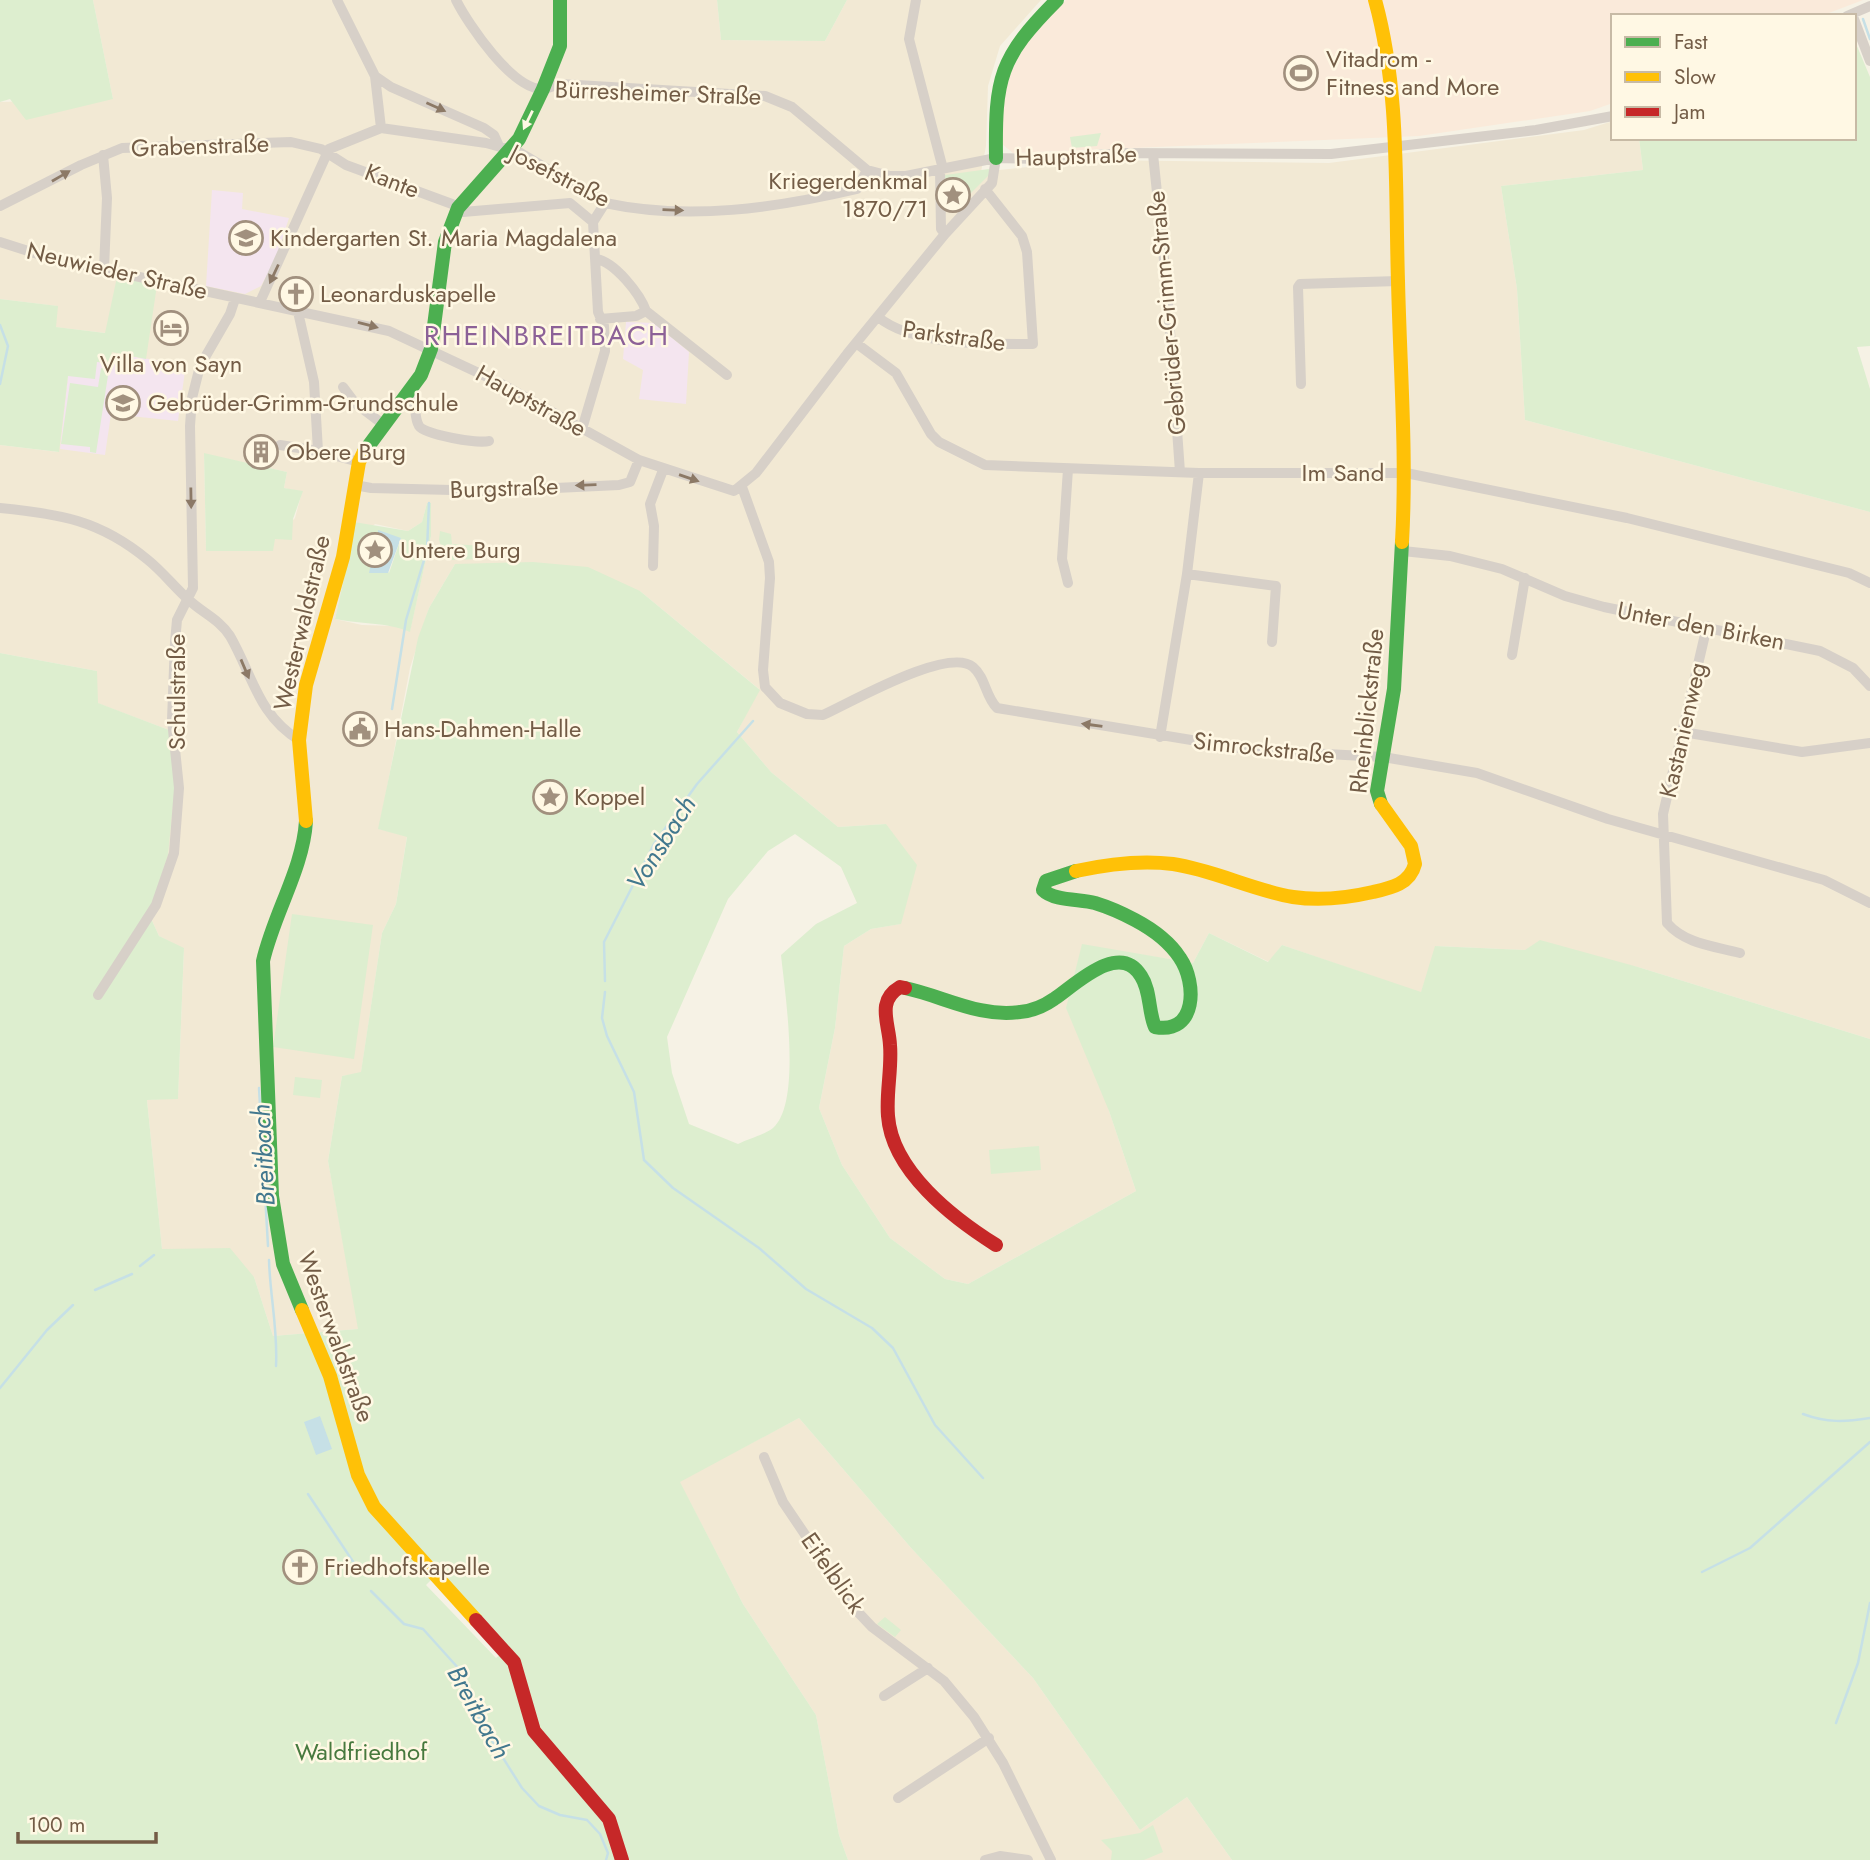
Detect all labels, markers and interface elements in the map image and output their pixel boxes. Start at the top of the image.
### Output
legend [1611,14,1856,140]
text: Fast [1674,27,1707,57]
place label: Vitadrom - Fitness and More [1326,41,1499,104]
sports icon: Vitadrom - Fitness and More [1282,54,1320,92]
text: Slow [1674,62,1716,92]
street label: Bürresheimer Straße [554,71,762,114]
text: Jam [1671,97,1706,127]
one-way arrow [426,101,446,113]
one-way arrow [523,110,534,130]
street label: Grabenstraße [130,126,270,165]
street label: Josefstraße [501,134,617,216]
street label: Hauptstraße [1014,136,1137,175]
street label: Kante [360,154,425,207]
place label: Kriegerdenkmal 1870/71 [768,163,928,226]
one-way arrow [52,170,71,182]
place icon: Kriegerdenkmal 1870/71 [934,176,972,214]
street label: Gebrüder-Grimm-Straße [1138,190,1195,437]
one-way arrow [662,204,684,215]
school or university icon: Kindergarten St. Maria Magdalena [227,219,265,257]
place label: Kindergarten St. Maria Magdalena [270,220,617,255]
street label: Neuwieder Straße [23,233,211,308]
one-way arrow [268,264,280,284]
church icon: Leonarduskapelle [277,275,315,313]
place label: Leonarduskapelle [320,276,496,311]
hotel icon: Villa von Sayn [152,309,190,347]
street label: Parkstraße [900,311,1008,360]
district label: RHEINBREITBACH [424,315,670,356]
one-way arrow [358,321,379,331]
place label: Villa von Sayn [100,346,242,381]
street label: Hauptstraße [469,356,593,445]
school or university icon: Gebrüder-Grimm-Grundschule [104,384,142,422]
place label: Gebrüder-Grimm-Grundschule [148,385,458,420]
building icon: Obere Burg [242,433,280,471]
place label: Obere Burg [286,434,406,469]
street label: Im Sand [1302,455,1384,490]
street label: Burgstraße [449,468,559,507]
one-way arrow [678,473,699,484]
one-way arrow [575,479,597,491]
one-way arrow [186,487,197,509]
place icon: Untere Burg [356,531,394,569]
street label: Westerwaldstraße [264,532,339,714]
place label: Untere Burg [400,532,521,567]
street label: Unter den Birken [1614,592,1788,659]
street label: Rheinblickstraße [1340,627,1393,795]
street label: Schulstraße [159,634,194,750]
one-way arrow [240,659,251,680]
street label: Kastanienweg [1650,659,1715,801]
public building icon: Hans-Dahmen-Halle [341,710,379,748]
place label: Hans-Dahmen-Halle [384,711,581,746]
one-way arrow [1081,719,1103,730]
street label: Simrockstraße [1191,723,1337,772]
place icon: Koppel [531,778,569,816]
place label: Koppel [574,779,645,814]
water label: Vonsbach [617,788,705,898]
water label: Breitbach [241,1103,285,1207]
street label: Westerwaldstraße [289,1247,384,1427]
street label: Eifelblick [793,1525,874,1621]
church icon: Friedhofskapelle [281,1548,319,1586]
place label: Friedhofskapelle [324,1549,490,1584]
water label: Breitbach [438,1658,520,1766]
park label: Waldfriedhof [295,1734,428,1769]
scale bar [18,1800,156,1844]
text: 100 m [28,1810,85,1840]

